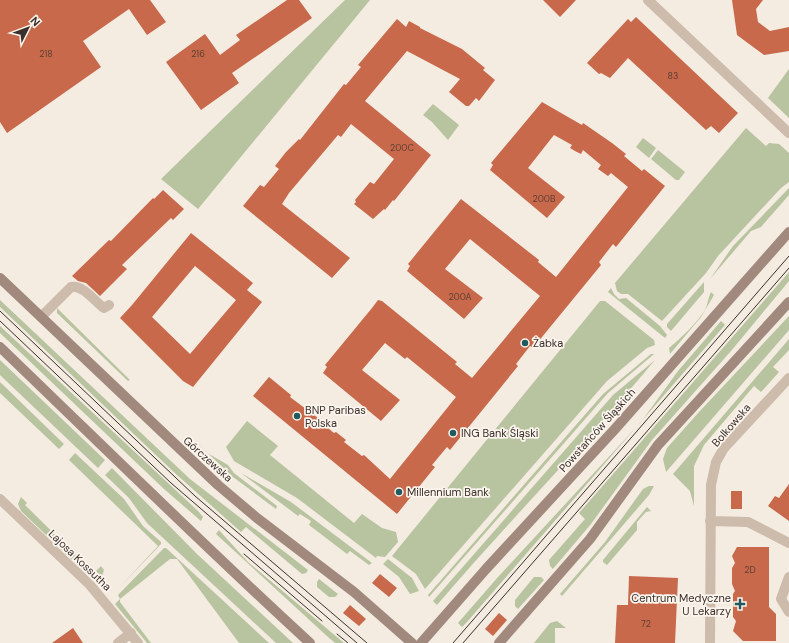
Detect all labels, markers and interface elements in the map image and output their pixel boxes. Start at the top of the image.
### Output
north arrow [8,8,48,48]
text: N [28,14,43,29]
house number: 218 [39,48,53,60]
house number: 216 [191,48,205,60]
house number: 83 [668,70,678,82]
house number: 200C [390,142,414,154]
house number: 200B [533,193,555,205]
house number: 200A [448,291,472,303]
place label: Żabka [533,336,563,350]
marker: Żabka [520,338,530,348]
street label: Powstańców Śląskich [556,385,638,475]
street label: Bolkowska [709,401,754,449]
place label: BNP Paribas Polska [305,403,366,430]
marker: BNP Paribas Polska [292,411,302,421]
place label: ING Bank Śląski [461,426,538,440]
marker: ING Bank Śląski [448,428,458,438]
street label: Górczewska [180,433,236,485]
place label: Millennium Bank [407,485,489,499]
marker: Millennium Bank [394,487,404,497]
street label: Lajosa Kossutha [46,526,114,594]
house number: 2D [744,564,756,576]
place label: Centrum Medyczne U Lekarzy [631,591,731,618]
marker: Centrum Medyczne U Lekarzy [734,598,746,610]
house number: 72 [641,618,651,630]

